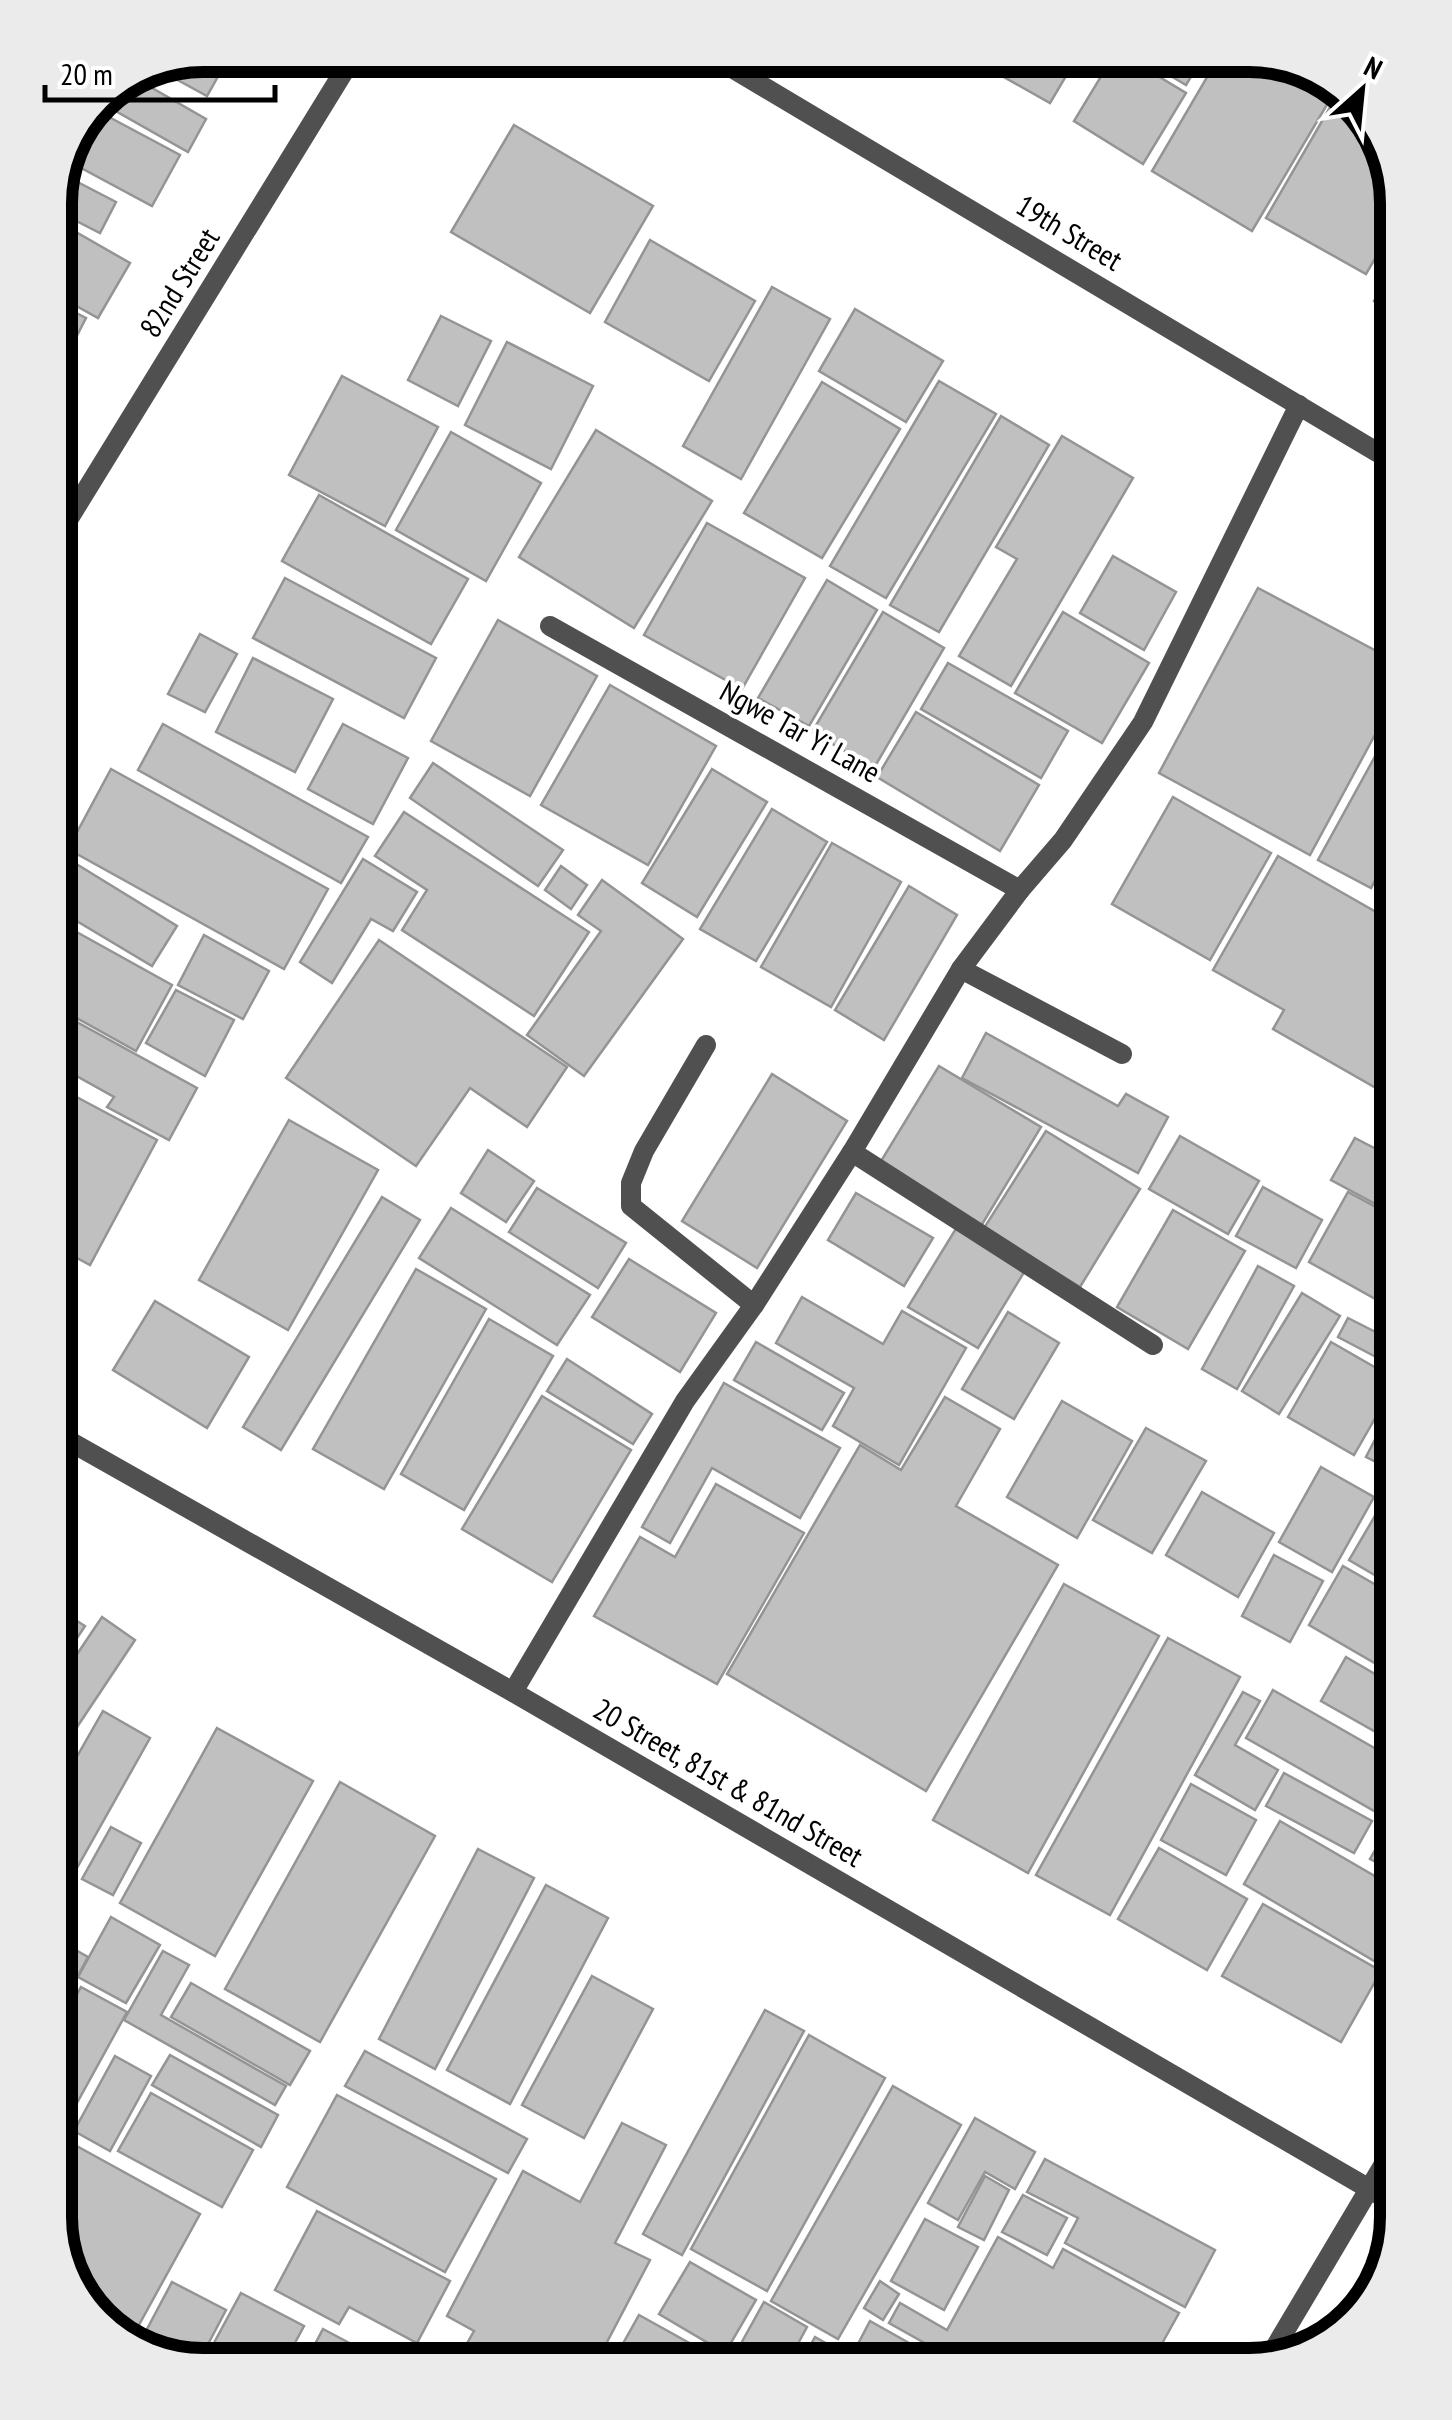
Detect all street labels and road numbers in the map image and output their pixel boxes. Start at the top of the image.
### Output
street label: 19th Street [1010,185,1131,279]
street label: 82nd Street [130,220,228,344]
street label: Ngwe Tar Yi Lane [714,671,888,791]
street label: 20 Street, 81st & 81nd Street [587,1689,871,1875]

